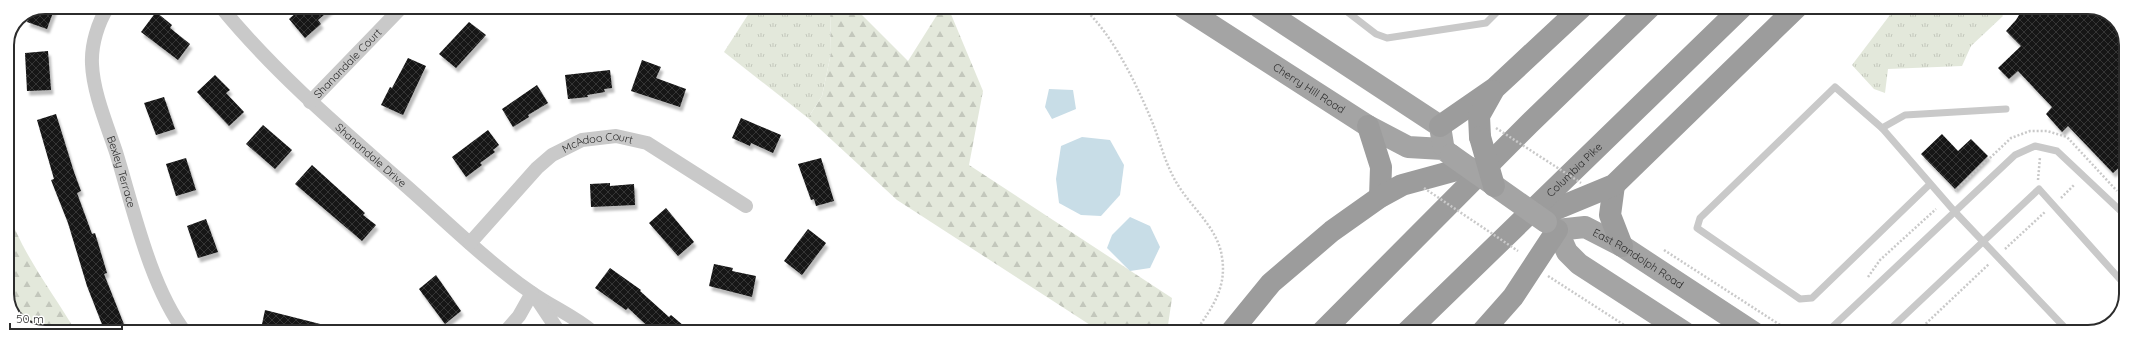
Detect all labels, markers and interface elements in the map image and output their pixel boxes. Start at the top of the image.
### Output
street label: Shanandale Court [311,25,385,101]
street label: Cherry Hill Road [1270,60,1348,117]
street label: Shanandale Drive [333,120,409,190]
street label: McAdoo Court [560,129,635,156]
street label: Bexley Terrace [104,134,139,209]
street label: Columbia Pike [1543,140,1605,200]
street label: East Randolph Road [1590,225,1686,292]
scale bar [10,305,122,331]
text: 50 m [16,311,44,326]

